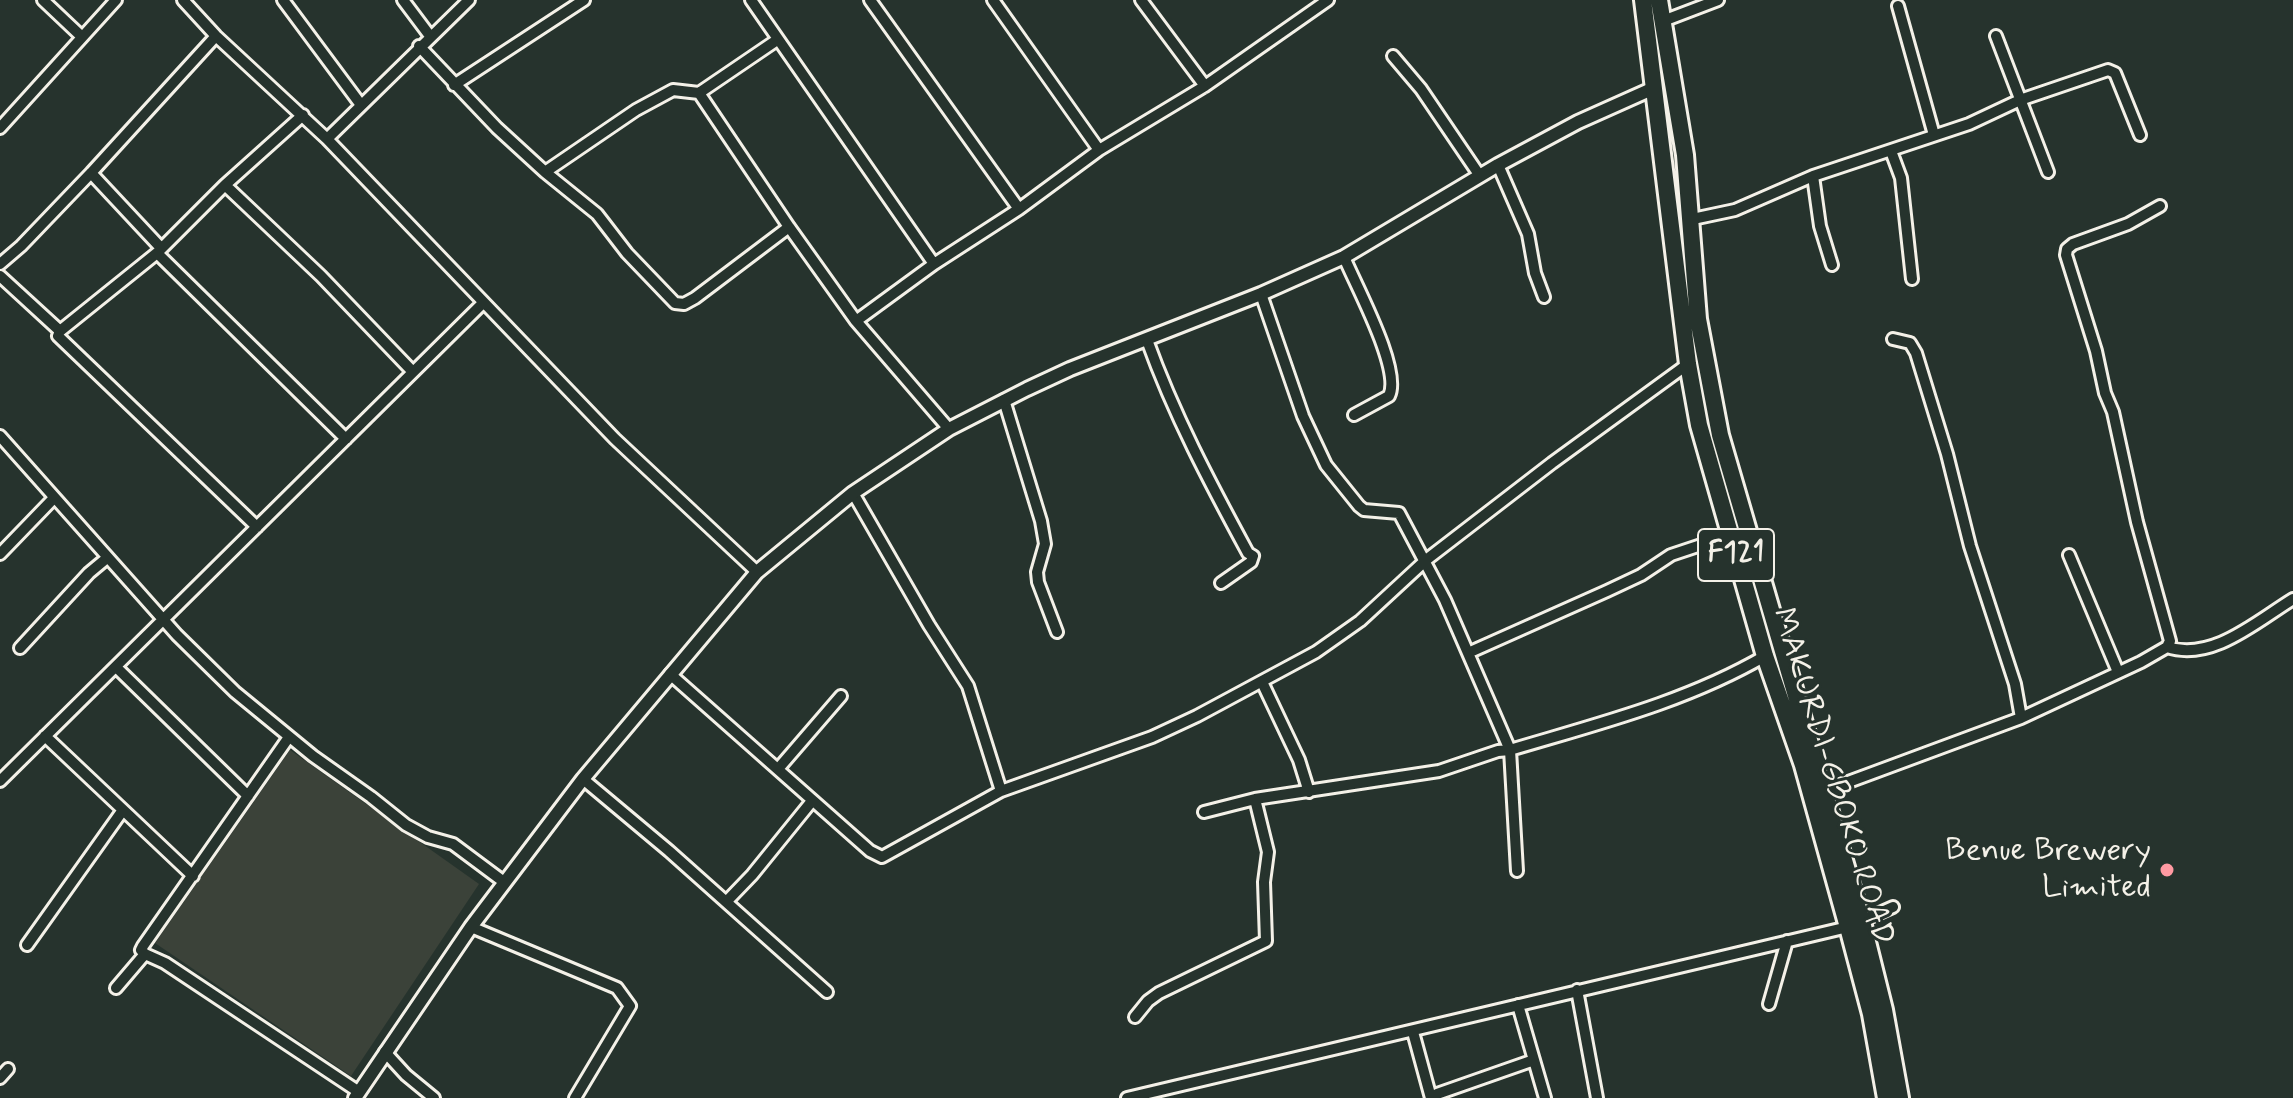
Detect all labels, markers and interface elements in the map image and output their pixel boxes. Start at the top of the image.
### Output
road number: F121 [1698,529,1774,581]
street label: MAKURDI-GBOKO ROAD [1761,604,1901,950]
place label: Benue Brewery Limited [1945,833,2151,908]
marker: Benue Brewery Limited [2158,861,2176,879]

